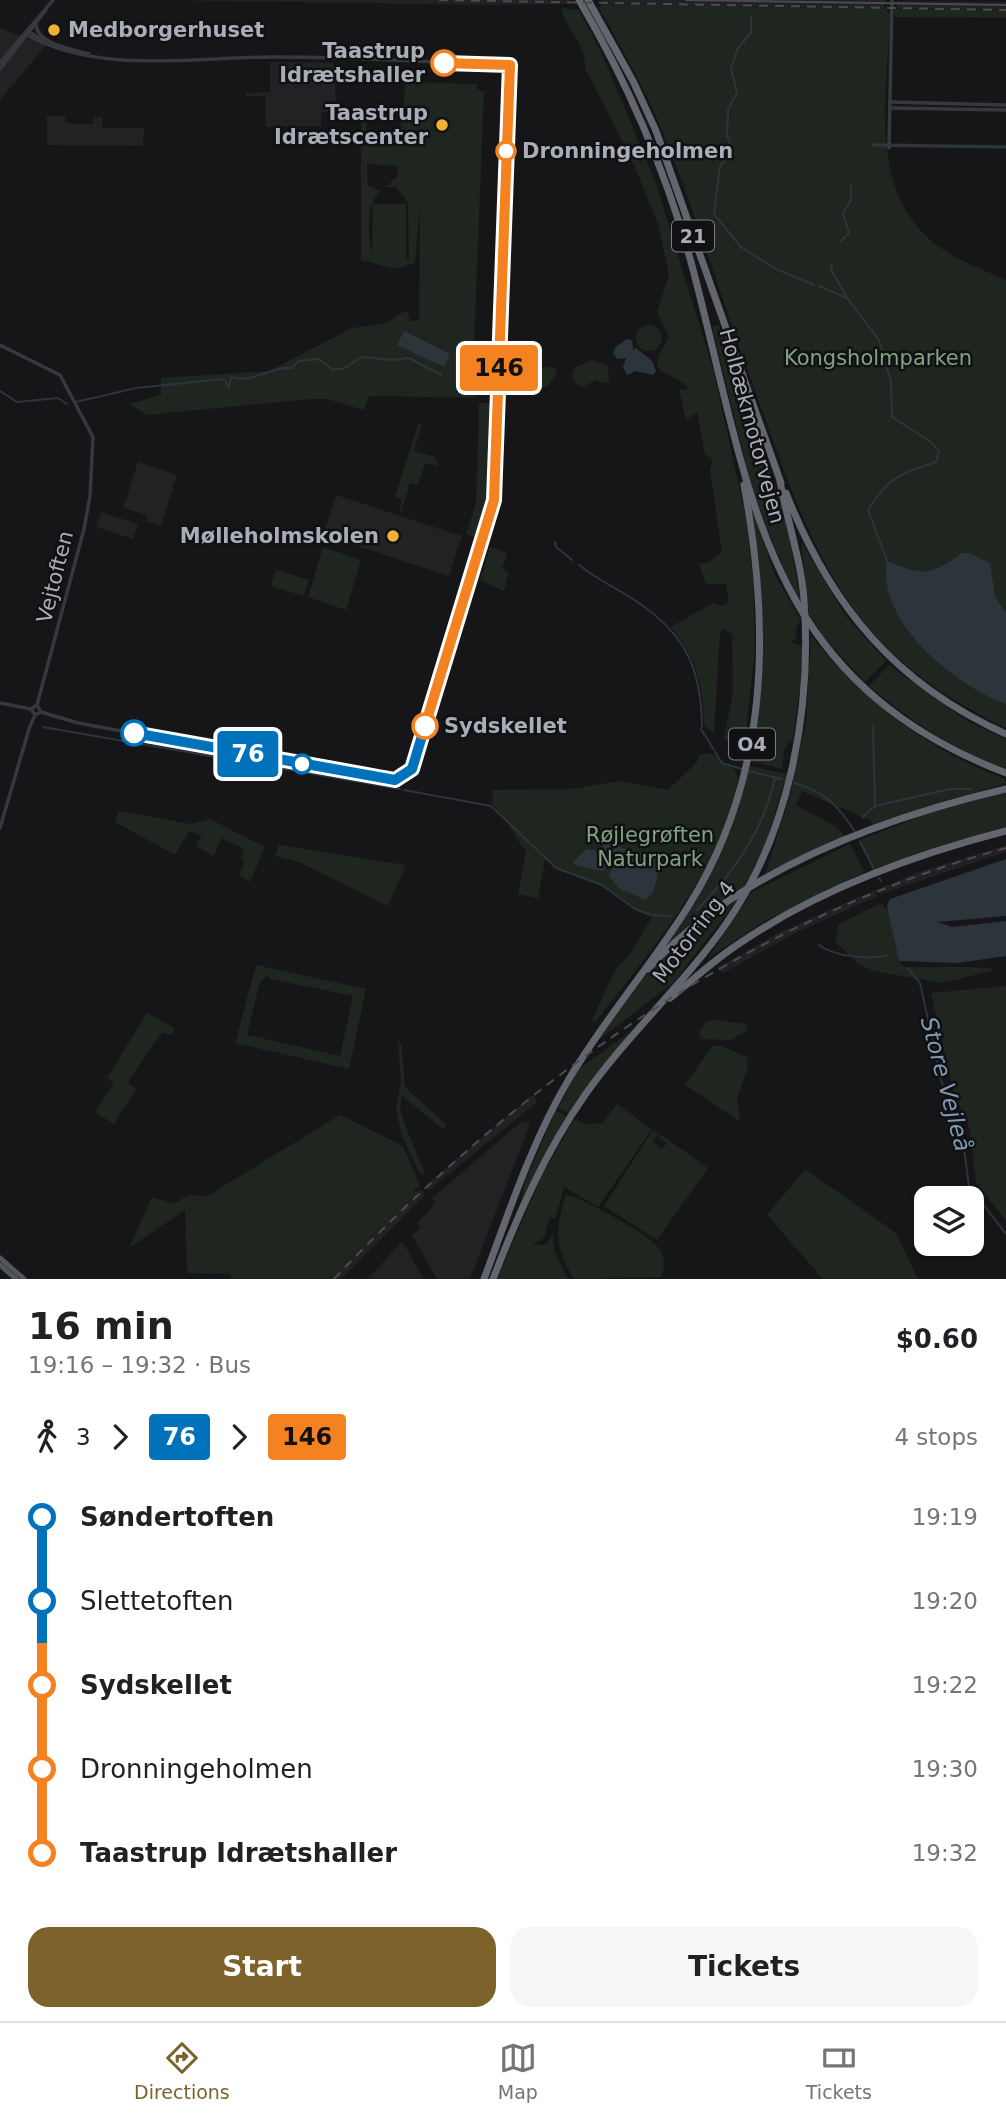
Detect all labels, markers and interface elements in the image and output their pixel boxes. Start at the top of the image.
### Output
place label: Medborgerhuset [68,18,264,42]
marker: Medborgerhuset [46,22,62,38]
place label: Taastrup Idrætshaller [279,39,426,87]
marker: Taastrup Idrætshaller [431,50,457,76]
place label: Taastrup Idrætscenter [274,101,429,149]
marker: Taastrup Idrætscenter [434,117,450,133]
place label: Dronningeholmen [522,139,733,163]
marker: Dronningeholmen [496,141,516,161]
road number: 21 [672,220,714,252]
street label: Holbækmotorvejen [714,326,790,526]
line badge: 146 [459,345,539,391]
park label: Kongsholmparken [784,346,972,370]
text: 146 [474,354,524,382]
place label: Mølleholmskolen [180,524,379,548]
street label: Vejtoften [32,528,78,626]
marker: Mølleholmskolen [385,528,401,544]
marker: Sydskellet [412,713,438,739]
place label: Sydskellet [444,714,567,738]
unlabelled marker [121,720,147,746]
road number: O4 [729,729,775,760]
line badge: 76 [216,731,280,777]
text: 76 [231,740,265,768]
unlabelled marker [292,754,312,774]
park label: Røjlegrøften Naturpark [586,823,714,871]
street label: Motorring 4 [648,876,740,988]
water label: Store Vejleå [916,1014,977,1154]
map controls [914,1186,984,1256]
button: layers [914,1186,984,1256]
text: 16 min [28,1304,174,1348]
text: $0.60 [896,1324,978,1354]
text: 19:16 – 19:32 · Bus [28,1352,251,1378]
icon: walk [28,1418,66,1456]
icon: forward [101,1418,139,1456]
icon: forward [220,1418,258,1456]
text: 76 [163,1423,196,1451]
text: 146 [282,1423,332,1451]
text: 3 [76,1424,91,1450]
text: 4 stops [894,1424,978,1450]
text: Søndertoften [80,1502,274,1532]
text: 19:19 [912,1504,978,1530]
text: Slettetoften [80,1586,234,1616]
text: 19:20 [912,1588,978,1614]
text: Sydskellet [80,1670,232,1700]
text: 19:22 [912,1672,978,1698]
text: Dronningeholmen [80,1754,313,1784]
text: 19:30 [912,1756,978,1782]
text: Taastrup Idrætshaller [80,1838,397,1868]
text: 19:32 [912,1840,978,1866]
button: Start [28,1927,496,2007]
button: Tickets [510,1927,978,2007]
tab: Directions [134,2039,230,2103]
tab: Map [498,2039,538,2103]
tab: Tickets [806,2039,872,2103]

